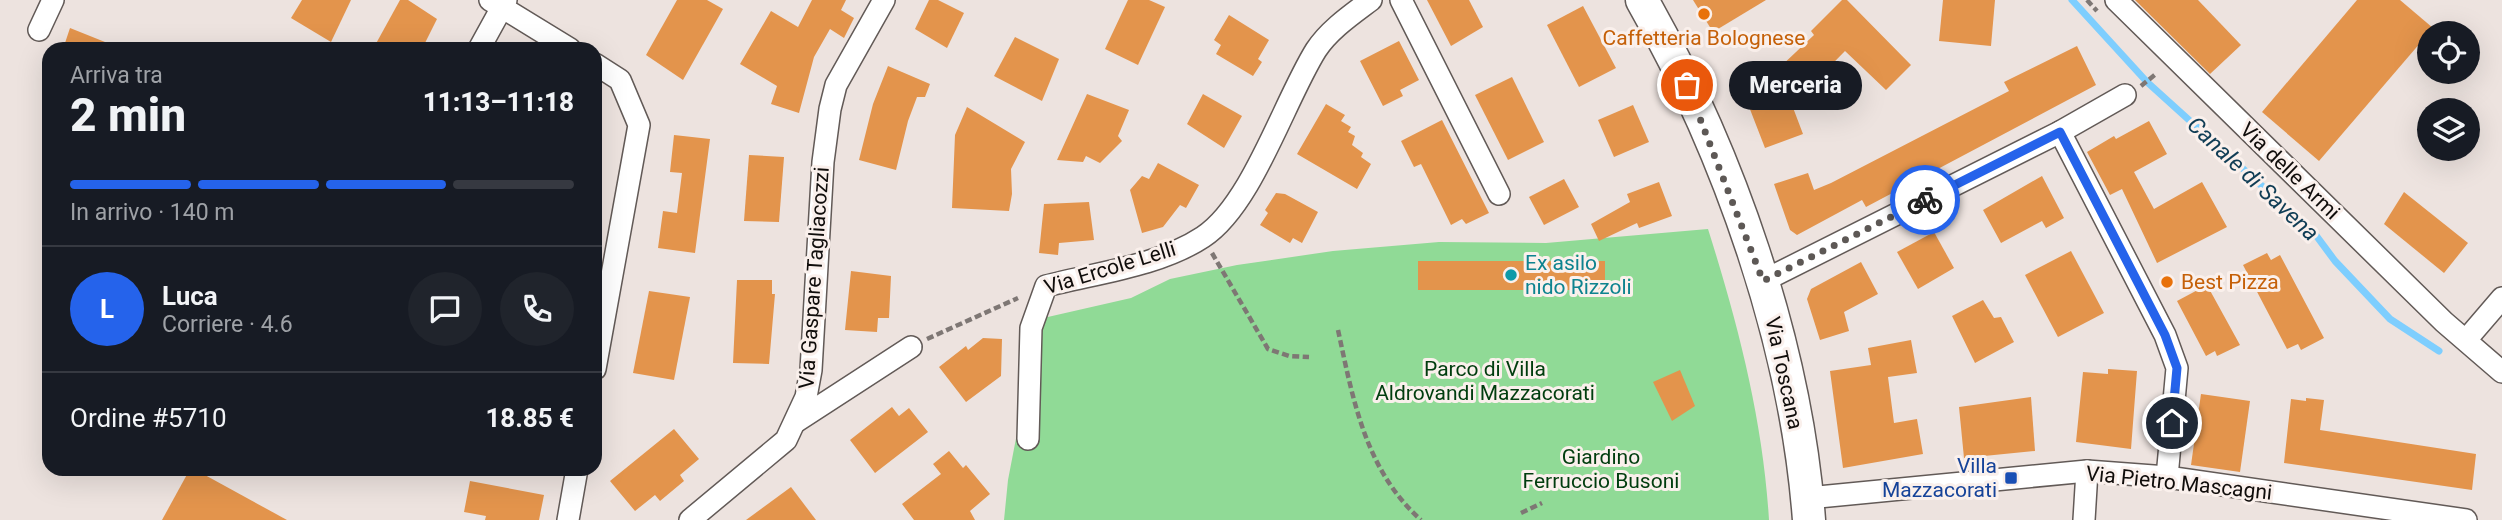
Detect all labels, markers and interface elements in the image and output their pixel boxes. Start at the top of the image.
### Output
marker: Caffetteria Bolognese [1696,6,1712,22]
map controls [2417,21,2480,161]
button: locate [2417,21,2480,84]
place label: Caffetteria Bolognese [1603,26,1805,50]
pin [1657,55,1717,115]
callout: Merceria [1729,60,1862,110]
text: Arriva tra [70,62,163,89]
icon: bag [1668,66,1706,104]
text: Merceria [1749,72,1842,99]
text: 11:13–11:18 [423,87,574,117]
text: 2 min [70,88,186,142]
button: layers [2417,98,2480,161]
water label: Canale di Savena [2182,111,2324,247]
street label: Via delle Armi [2235,118,2345,224]
courier [1890,165,1960,235]
street label: Via Gaspare Tagliacozzi [794,166,834,390]
icon: bike [1906,181,1944,219]
text: In arrivo · 140 m [70,199,235,226]
street label: Via Ercole Lelli [1041,237,1179,299]
place label: Ex asilo nido Rizzoli [1525,251,1632,299]
marker: Ex asilo nido Rizzoli [1503,267,1519,283]
place label: Best Pizza [2181,270,2279,294]
button: chat [408,272,482,346]
button: phone [500,272,574,346]
marker: Best Pizza [2159,274,2175,290]
text: Luca [162,281,218,311]
text: L [100,294,114,324]
text: Corriere · 4.6 [162,311,293,338]
street label: Via Toscana [1760,315,1808,431]
park label: Parco di Villa Aldrovandi Mazzacorati [1375,357,1595,405]
pin [2142,393,2202,453]
text: Ordine #5710 [70,403,227,433]
text: 18.85 € [485,403,574,433]
icon: home [2153,404,2191,442]
park label: Giardino Ferruccio Busoni [1523,445,1679,493]
place label: Villa Mazzacorati [1882,454,1997,502]
street label: Via Pietro Mascagni [2085,461,2273,505]
marker: Villa Mazzacorati [2003,470,2019,486]

